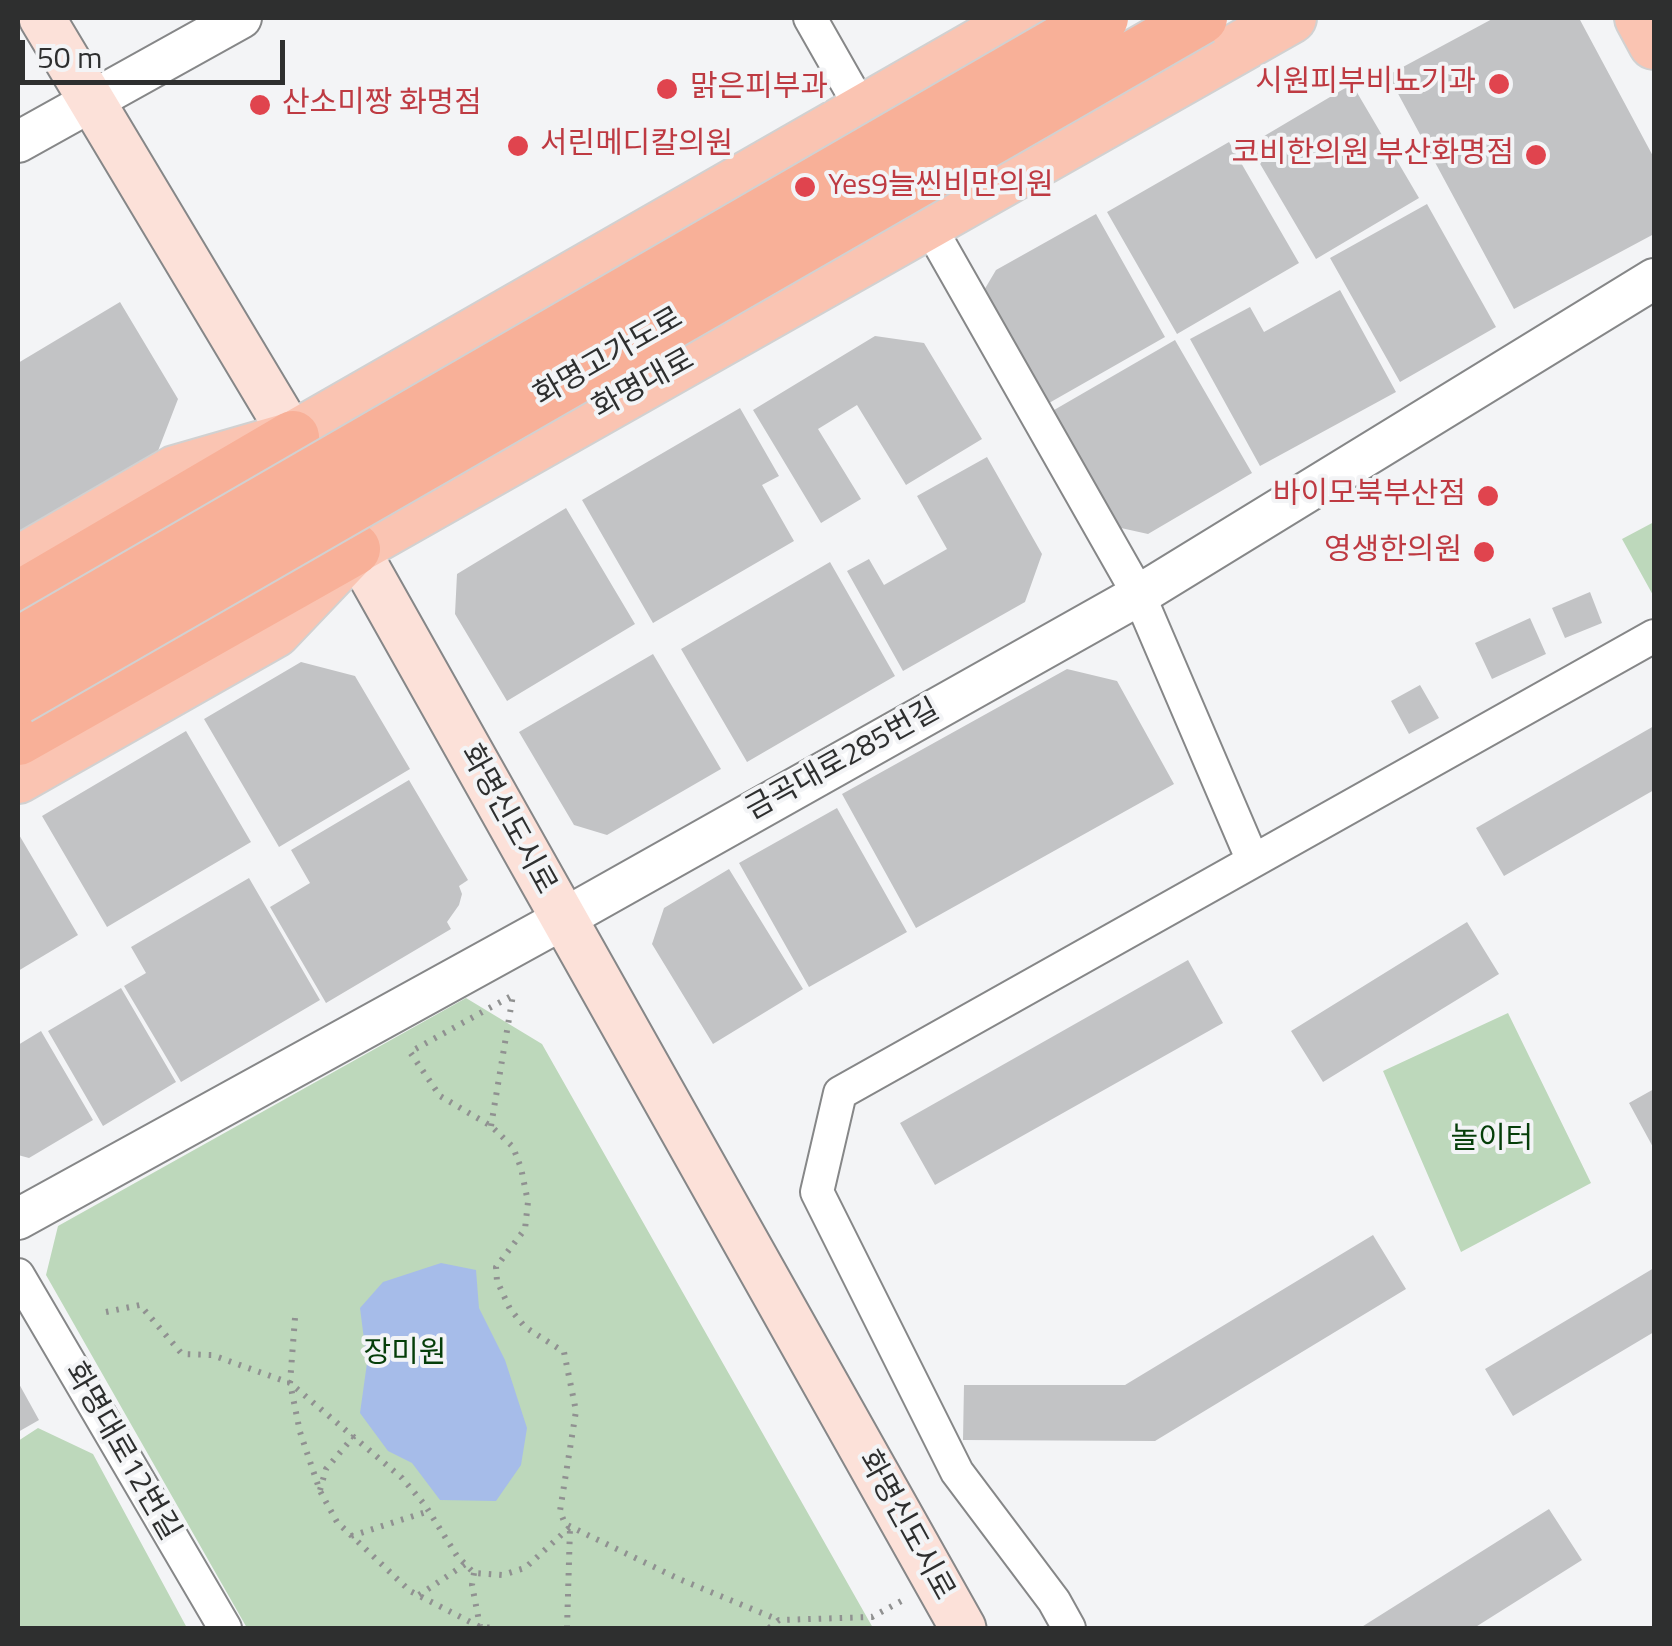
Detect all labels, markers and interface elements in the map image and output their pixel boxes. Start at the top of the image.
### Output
scale bar [25,20,290,82]
text: 50 m [37,34,102,80]
place label: 시원피부비뇨기과 [1255,66,1476,102]
place label: 맑은피부과 [690,71,828,107]
marker: 시원피부비뇨기과 [1486,71,1512,97]
marker: 맑은피부과 [654,76,680,102]
place label: 산소미짱 화명점 [282,87,482,123]
marker: 산소미짱 화명점 [247,92,273,118]
place label: 서린메디칼의원 [540,128,733,164]
marker: 서린메디칼의원 [505,133,531,159]
place label: 코비한의원 부산화명점 [1231,137,1514,173]
marker: 코비한의원 부산화명점 [1523,142,1549,168]
place label: Yes9늘씬비만의원 [828,169,1054,205]
marker: Yes9늘씬비만의원 [792,174,818,200]
street label: 화명고가도로 [528,301,690,415]
street label: 화명대로 [587,342,701,428]
place label: 바이모북부산점 [1273,478,1466,514]
marker: 바이모북부산점 [1475,483,1501,509]
place label: 영생한의원 [1324,534,1462,570]
marker: 영생한의원 [1471,539,1497,565]
street label: 금곡대로285번길 [740,693,946,829]
street label: 화명신도시로 [451,739,563,901]
park label: 놀이터 [1451,1123,1533,1159]
park label: 장미원 [364,1337,446,1373]
street label: 화명대로12번길 [56,1357,186,1547]
street label: 화명신도시로 [849,1445,961,1607]

